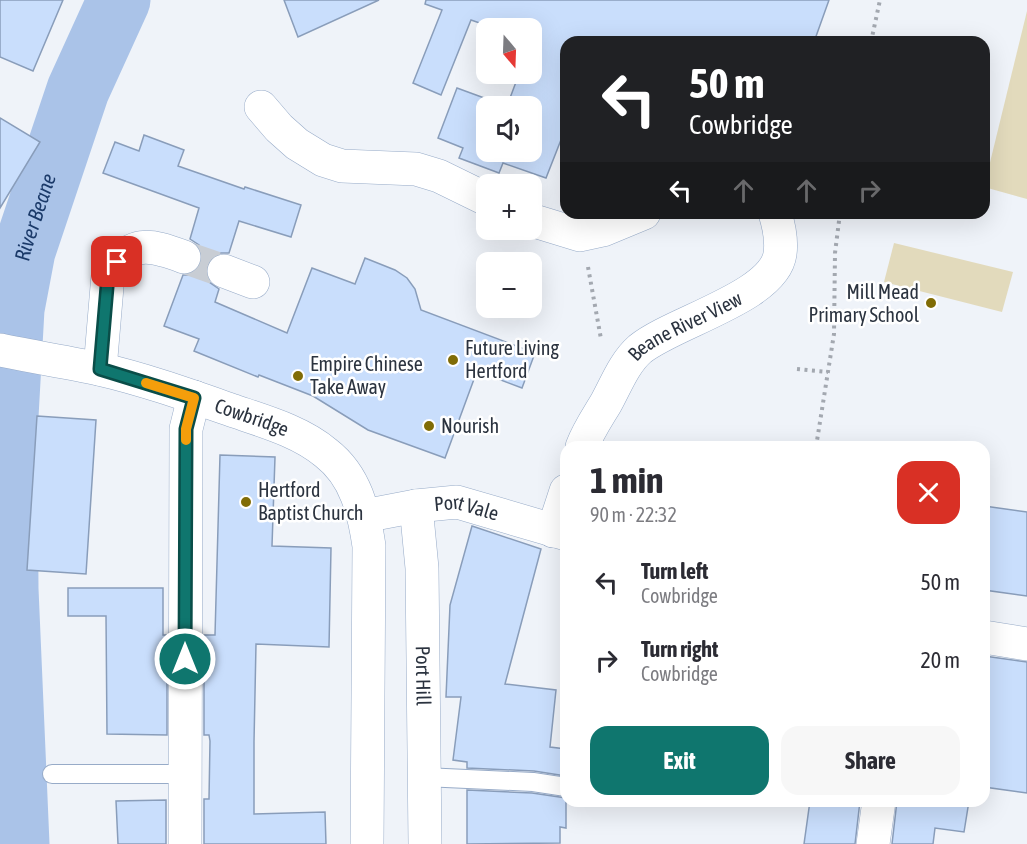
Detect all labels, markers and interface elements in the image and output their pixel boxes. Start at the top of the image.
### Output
north arrow [476,18,542,84]
map controls [476,18,542,318]
text: 50 m [689,59,764,107]
icon: left [590,60,668,138]
button: sound [476,96,542,162]
text: Cowbridge [689,109,793,140]
water label: River Beane [9,170,60,263]
button: + [476,174,542,240]
icon: left [664,174,697,207]
icon: ahead [727,174,760,207]
icon: ahead [790,174,823,207]
icon: right [853,174,886,207]
pin [91,236,142,287]
icon: arrive [100,245,133,278]
button: − [476,252,542,318]
place label: Mill Mead Primary School [809,280,920,326]
street label: Beane River View [623,286,746,365]
marker: Mill Mead Primary School [924,296,938,310]
place label: Future Living Hertford [465,336,560,382]
place label: Empire Chinese Take Away [310,352,423,398]
marker: Future Living Hertford [446,353,460,367]
marker: Empire Chinese Take Away [291,369,305,383]
street label: Cowbridge [212,393,292,440]
place label: Nourish [441,414,499,437]
marker: Nourish [422,419,436,433]
text: 1 min [590,459,664,501]
button: close [897,461,960,524]
place label: Hertford Baptist Church [258,478,364,524]
street label: Port Vale [433,490,501,525]
marker: Hertford Baptist Church [239,495,253,509]
text: 90 m · 22:32 [590,503,677,526]
text: Turn left [641,558,708,584]
icon: left [590,566,623,599]
text: 50 m [920,569,960,595]
text: Cowbridge [641,584,718,607]
position arrow [153,627,217,691]
text: Turn right [641,636,718,662]
icon: right [590,644,623,677]
street label: Port Hill [412,646,436,707]
text: 20 m [920,647,960,673]
text: Cowbridge [641,662,718,685]
button: Exit [590,726,769,795]
button: Share [781,726,960,795]

